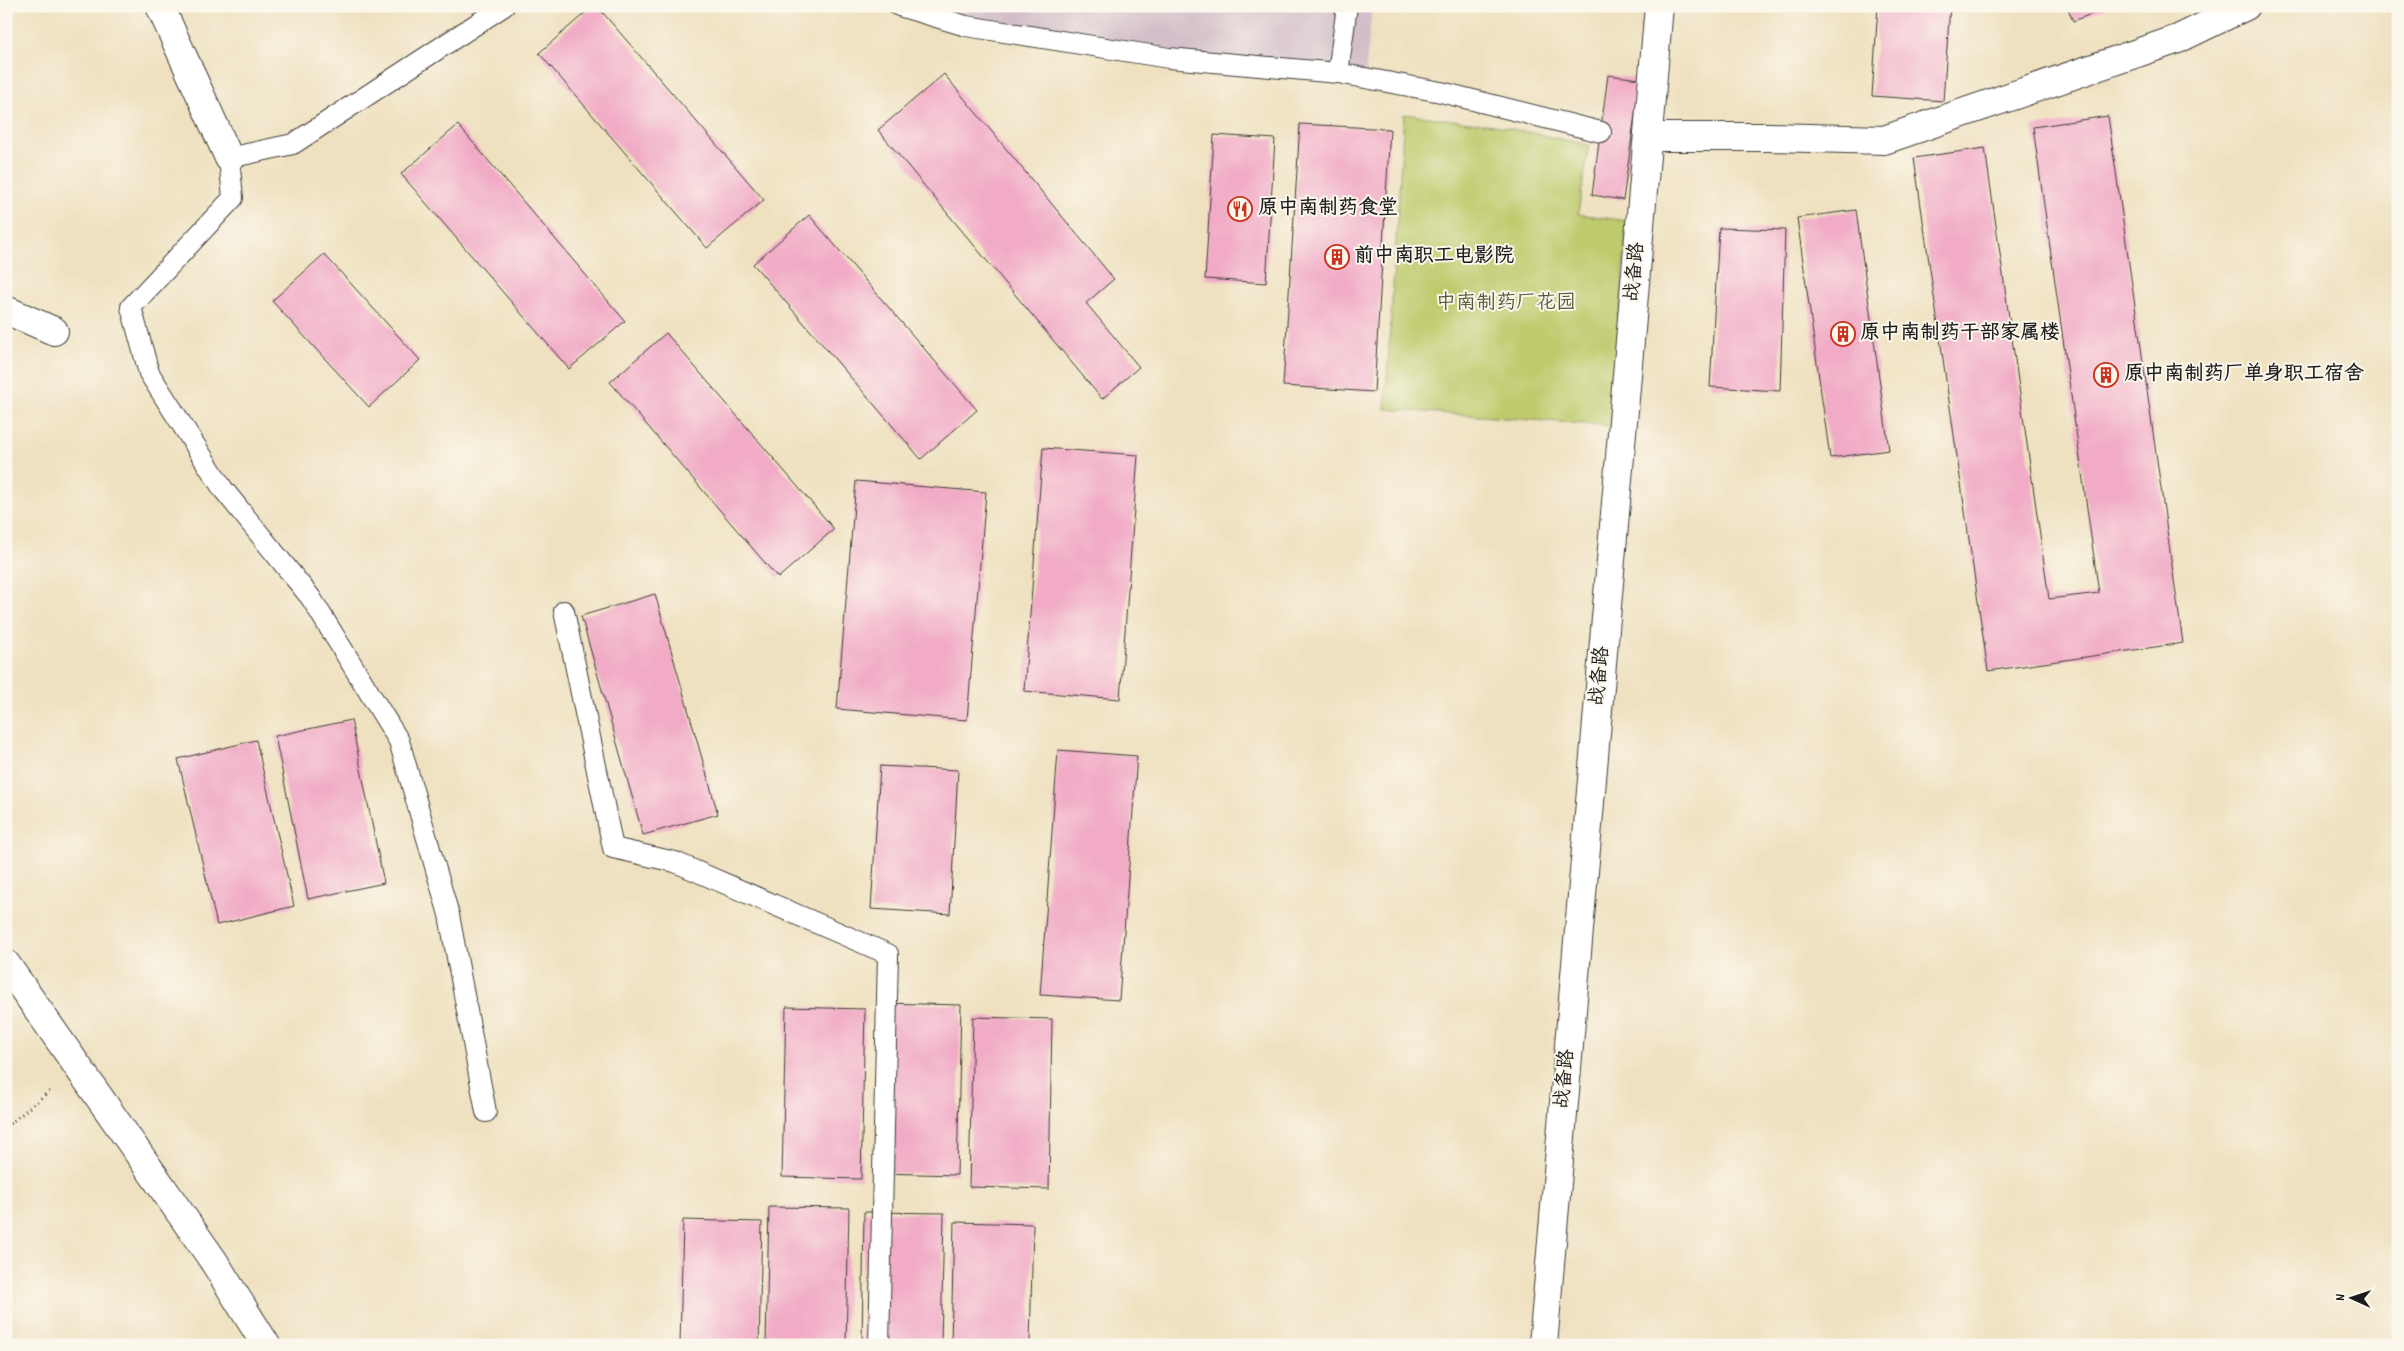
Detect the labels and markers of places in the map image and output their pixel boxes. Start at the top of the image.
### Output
place label: 原中南制药食堂 [1258,195,1398,223]
restaurant icon: 原中南制药食堂 [1227,196,1253,222]
place label: 前中南职工电影院 [1354,243,1514,271]
building icon: 前中南职工电影院 [1324,244,1350,270]
place label: 原中南制药干部家属楼 [1860,320,2060,348]
building icon: 原中南制药干部家属楼 [1830,321,1856,347]
place label: 原中南制药厂单身职工宿舍 [2124,361,2364,389]
building icon: 原中南制药厂单身职工宿舍 [2093,362,2119,388]

